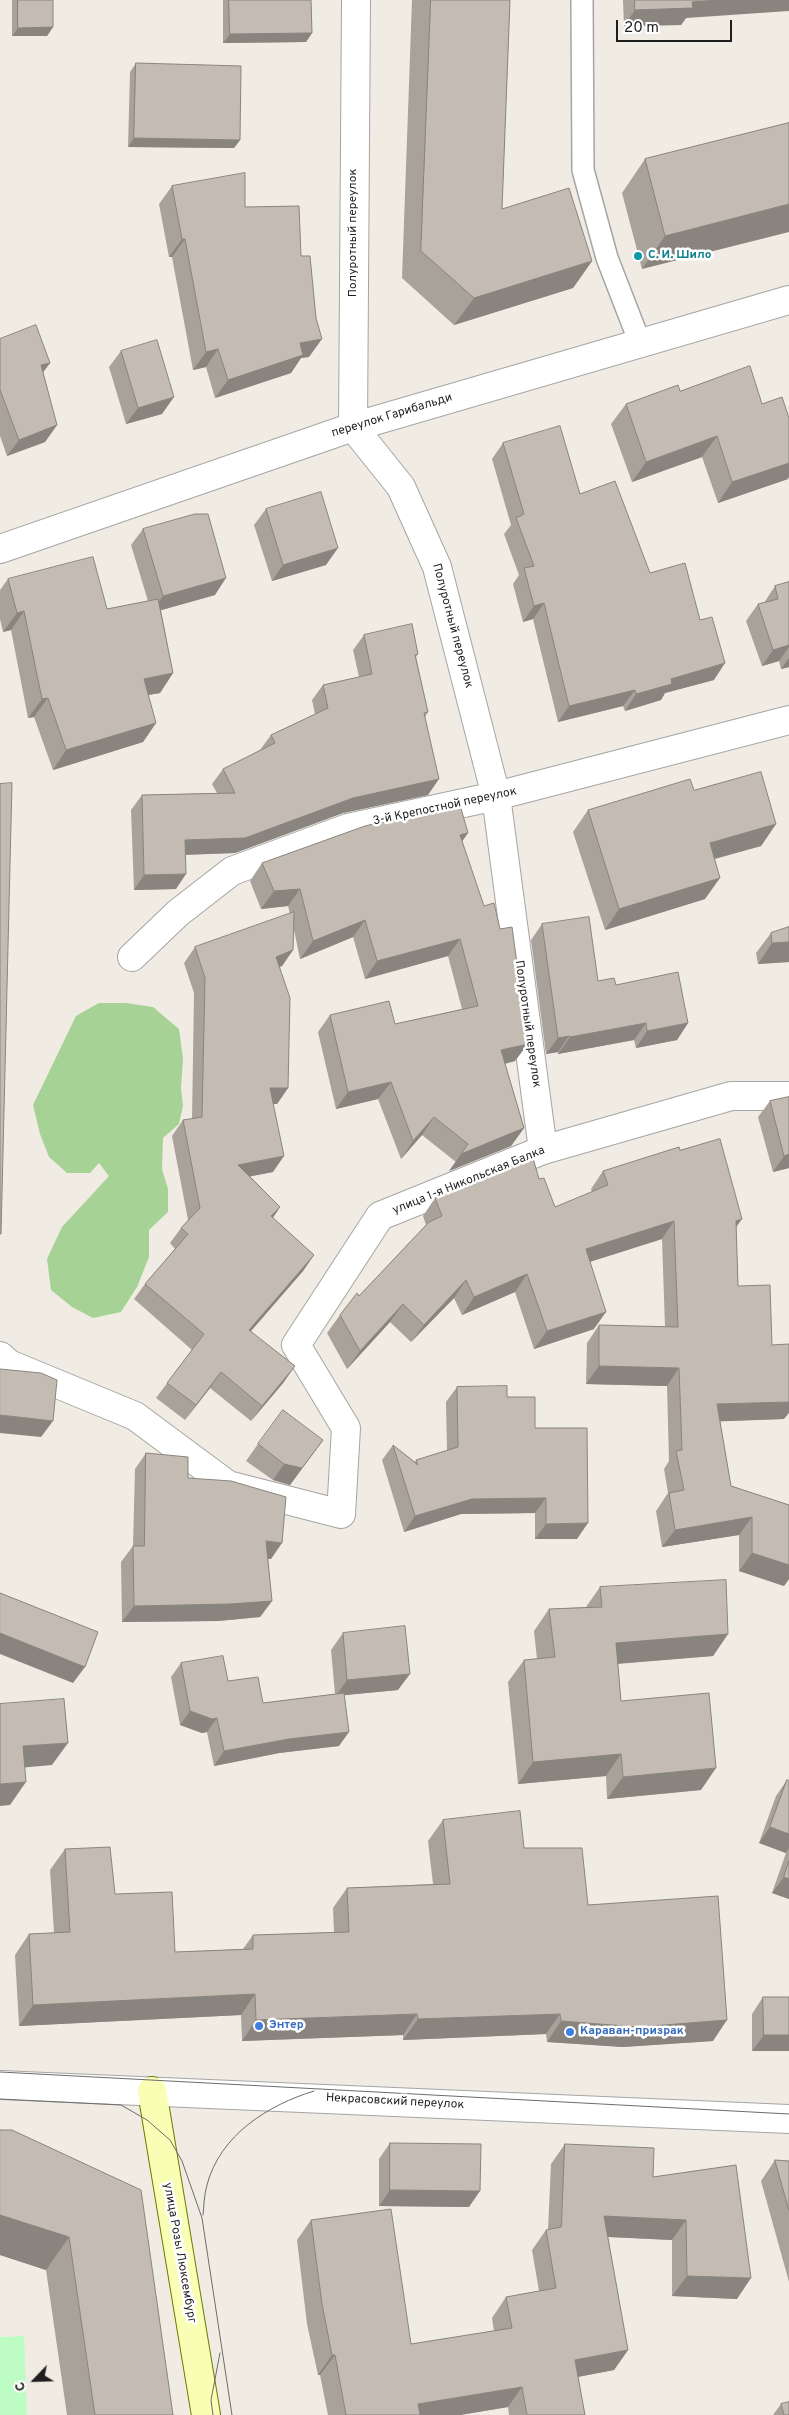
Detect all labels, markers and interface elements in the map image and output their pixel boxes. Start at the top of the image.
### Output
scale bar [619,10,735,42]
text: 20 m [624,19,659,38]
street label: Полуротный переулок [347,169,361,297]
place label: С. И. Шило [648,249,711,263]
marker: С. И. Шило [632,250,644,262]
street label: переулок Гарибальди [330,391,454,441]
street label: Полуротный переулок [428,562,476,690]
street label: 3-й Крепостной переулок [372,785,518,829]
street label: Полуротный переулок [511,959,543,1089]
street label: улица 1-я Никольская Балка [391,1144,547,1218]
place label: Энтер [269,2019,304,2033]
marker: Энтер [253,2020,265,2032]
place label: Караван-призрак [580,2025,684,2039]
marker: Караван-призрак [564,2026,576,2038]
street label: Некрасовский переулок [325,2091,465,2113]
street label: улица Розы Люксембург [160,2182,198,2324]
north arrow [10,2355,60,2405]
text: С [11,2379,30,2394]

